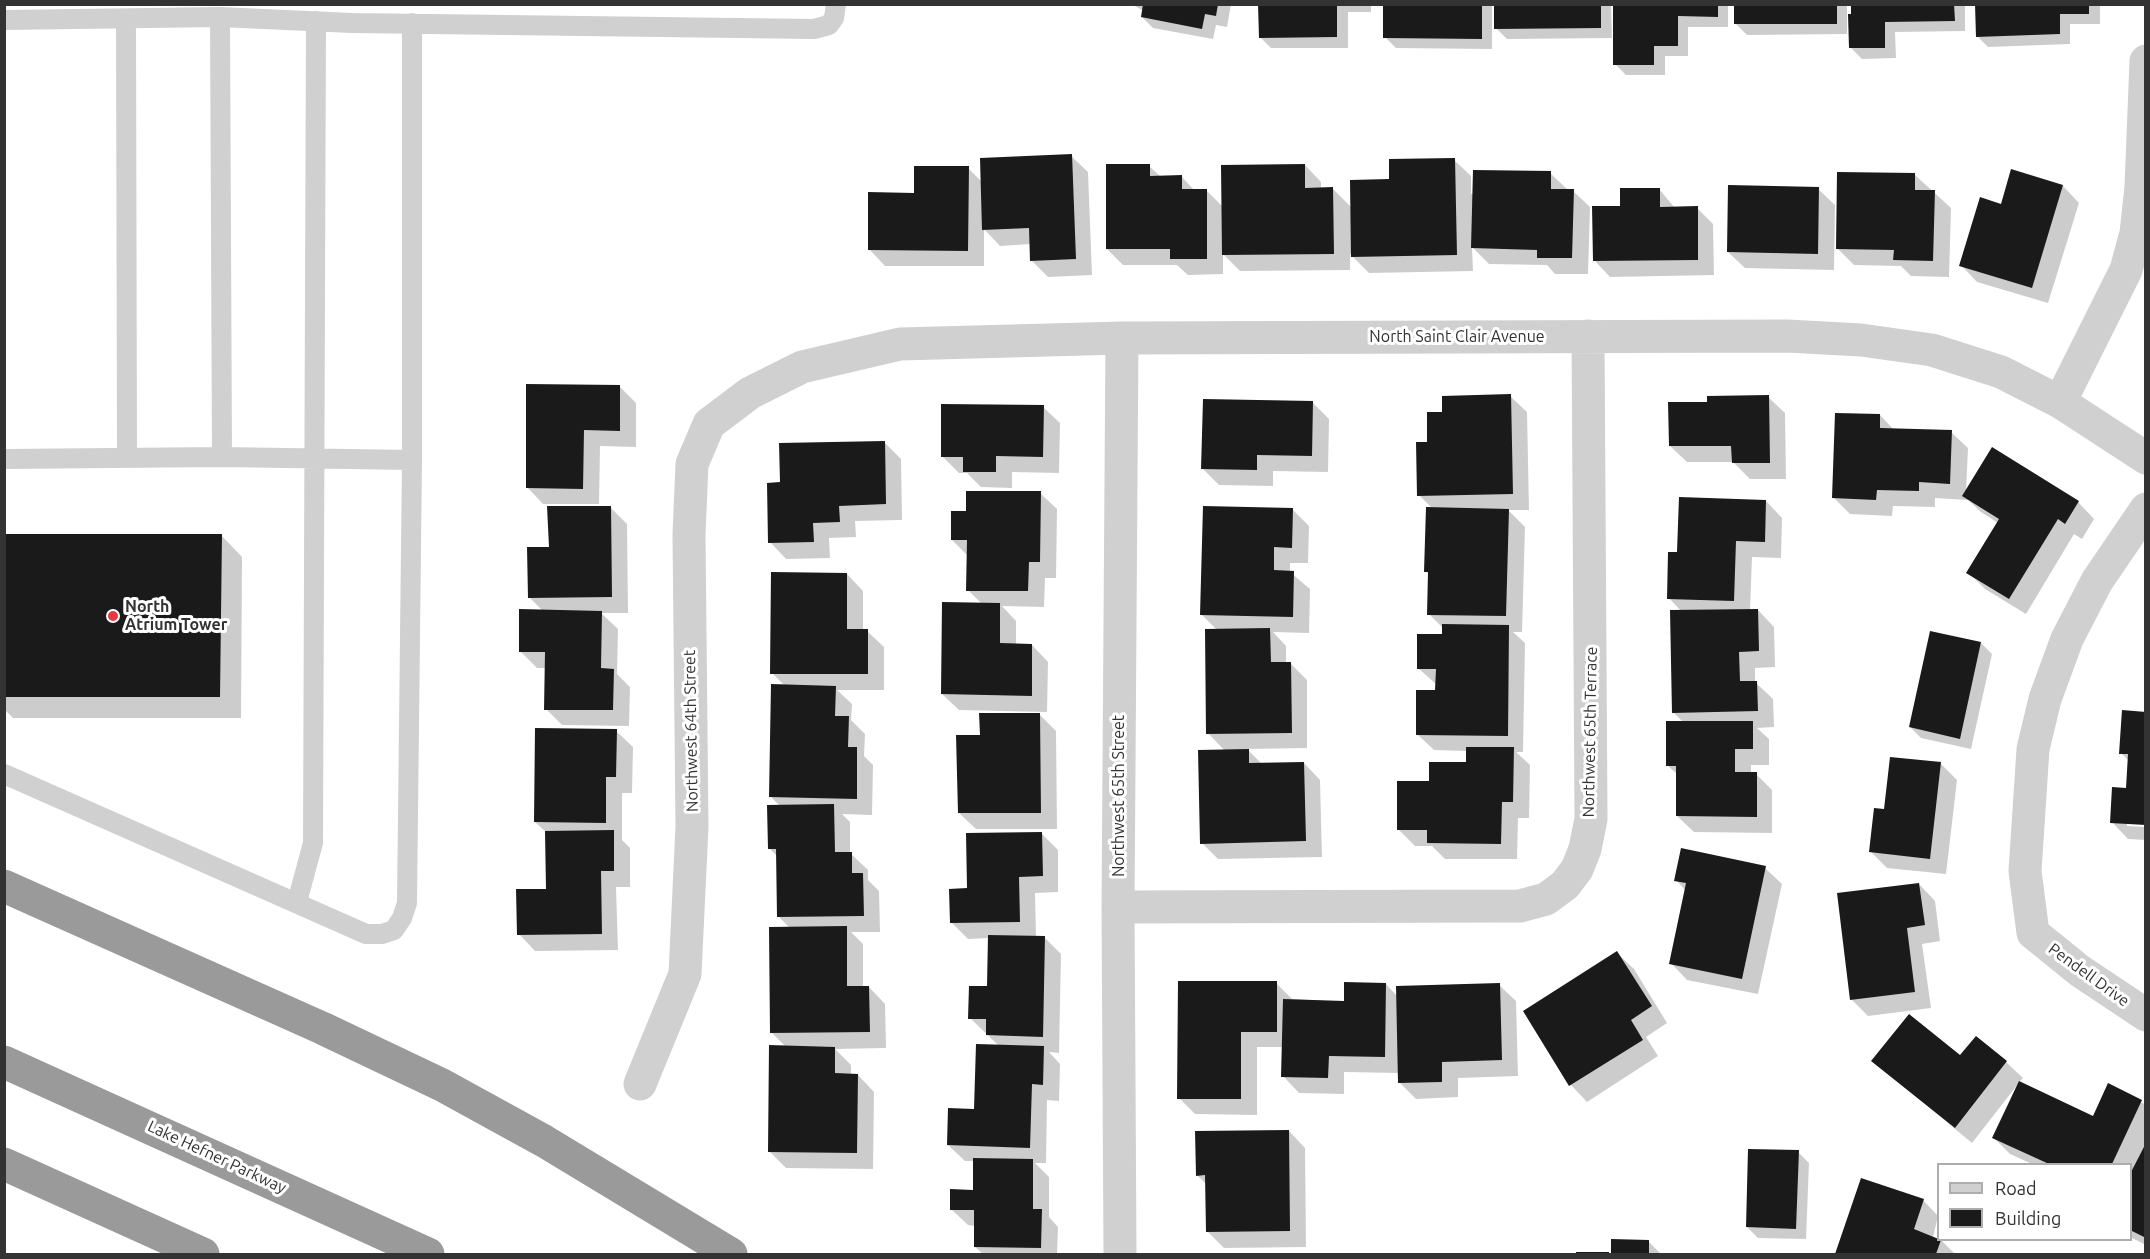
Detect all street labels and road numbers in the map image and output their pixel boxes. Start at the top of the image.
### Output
street label: North Saint Clair Avenue [1369,327,1545,347]
street label: Northwest 65th Terrace [1579,646,1601,818]
street label: Northwest 64th Street [680,650,702,812]
street label: Northwest 65th Street [1109,715,1129,877]
street label: Pendell Drive [2045,939,2133,1011]
street label: Lake Hefner Parkway [145,1116,289,1198]

